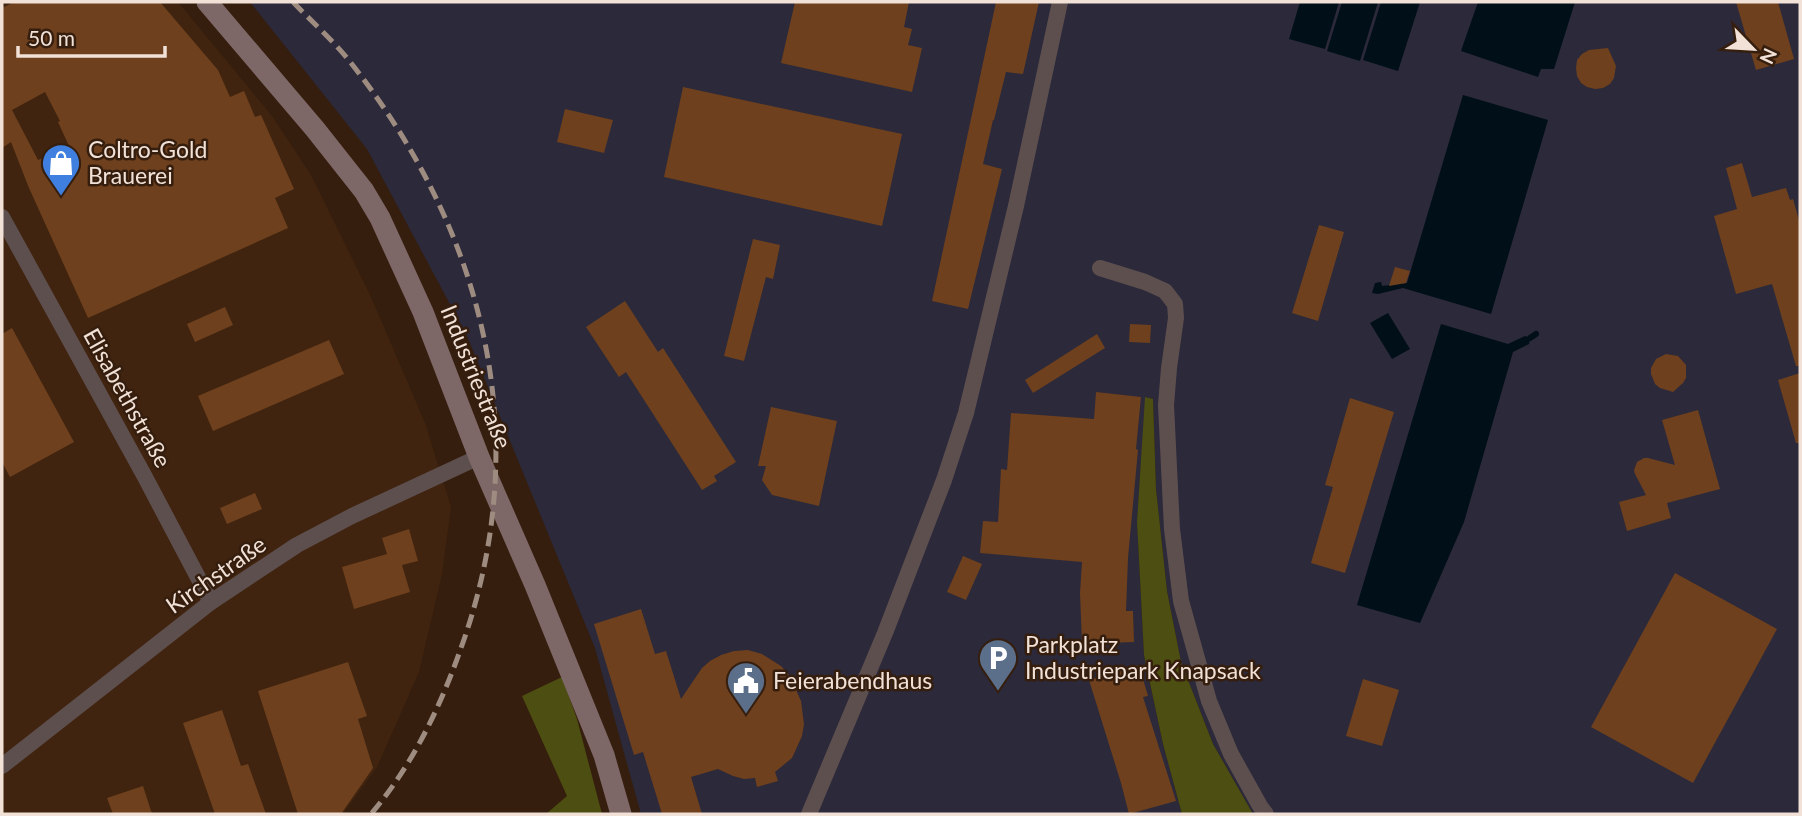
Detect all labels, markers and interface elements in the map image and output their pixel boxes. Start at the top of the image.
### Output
scale bar [18,14,164,58]
north arrow [1718,14,1788,84]
text: 50 m [28,25,75,50]
text: N [1755,45,1782,68]
place label: Coltro-Gold Brauerei [88,135,207,189]
shop icon: Coltro-Gold Brauerei [40,142,82,197]
street label: Industriestraße [435,301,518,453]
street label: Elisabethstraße [78,323,178,472]
street label: Kirchstraße [160,530,271,619]
place label: Parkplatz Industriepark Knapsack [1025,630,1261,684]
parking icon: Parkplatz Industriepark Knapsack [977,637,1019,692]
public building icon: Feierabendhaus [725,660,767,715]
place label: Feierabendhaus [773,666,932,694]

